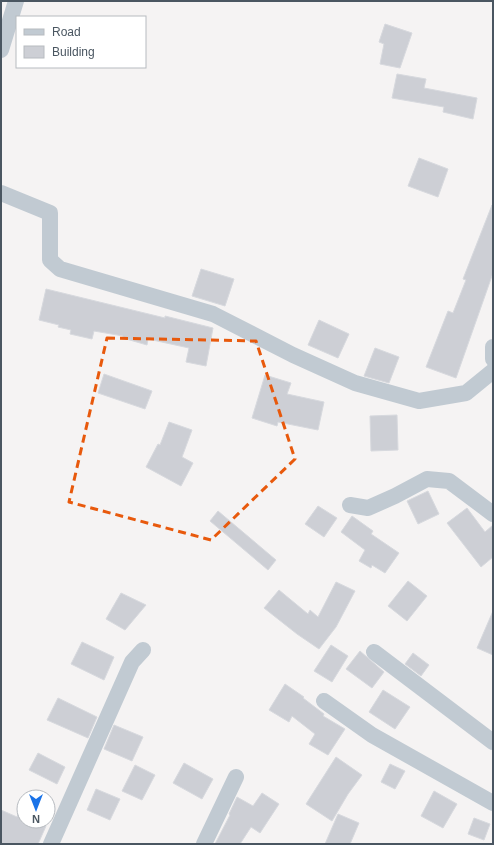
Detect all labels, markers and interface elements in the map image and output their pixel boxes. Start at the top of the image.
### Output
legend [16,16,146,68]
text: Road [52,25,81,39]
text: Building [52,45,95,59]
north arrow [16,789,56,829]
text: N [32,813,40,825]

